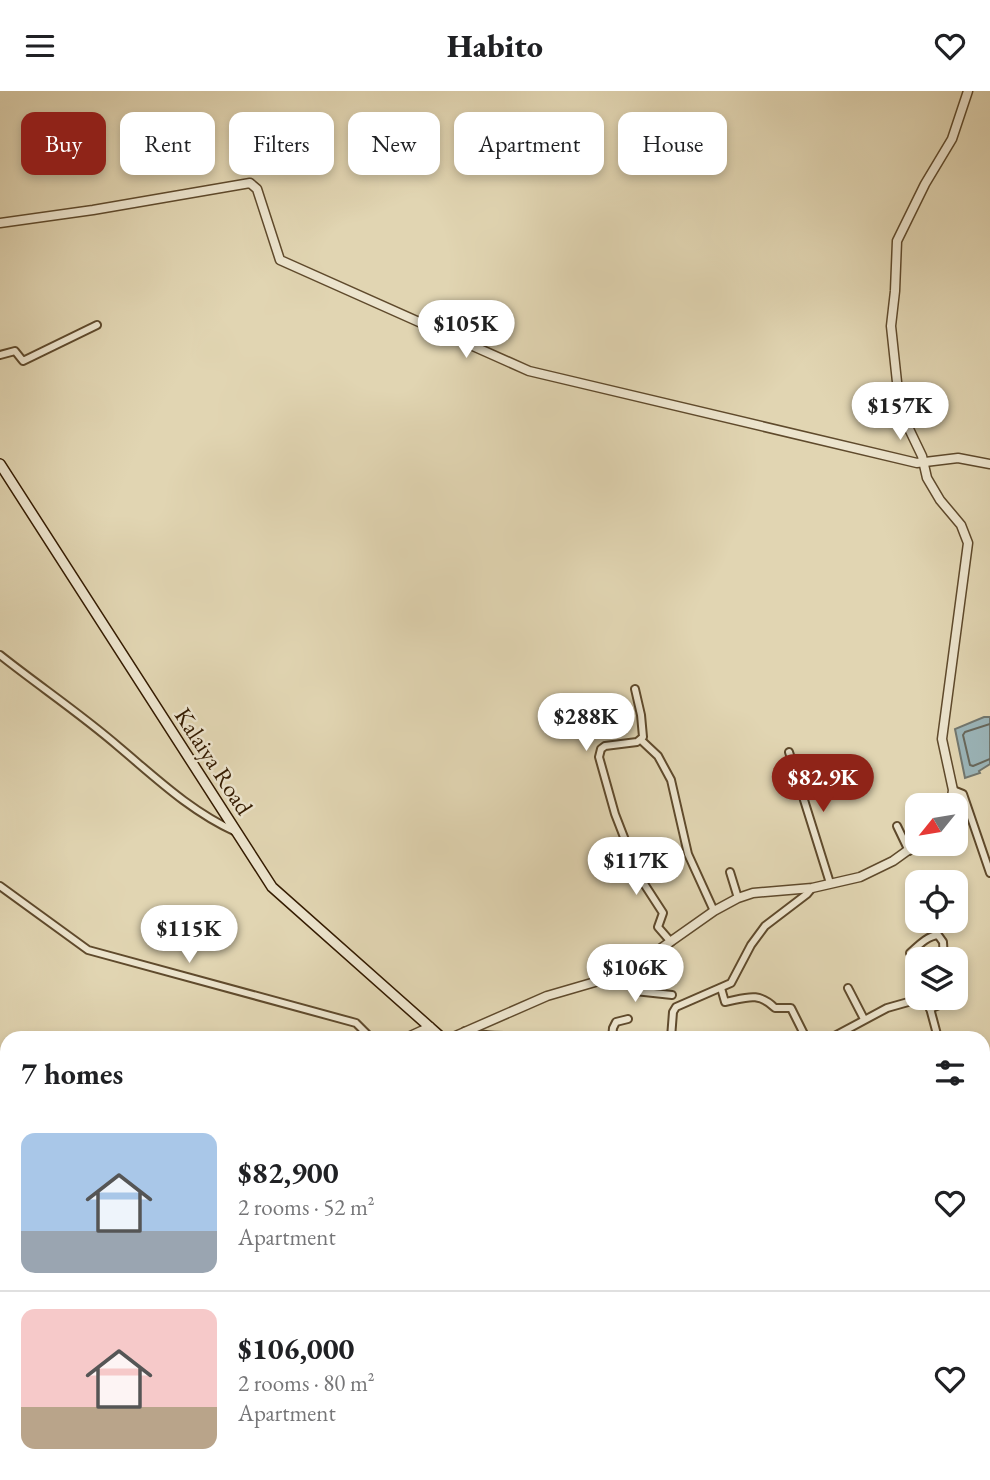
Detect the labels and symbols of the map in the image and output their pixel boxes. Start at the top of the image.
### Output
pin: $105K [417,301,515,360]
pin: $157K [851,383,949,442]
pin: $288K [537,693,635,753]
street label: Kalaiya Road [168,701,261,821]
pin: $82.9K [766,755,880,814]
north arrow [905,793,968,856]
pin: $117K [587,837,685,897]
pin: $115K [140,905,238,965]
pin: $106K [586,944,684,1004]

